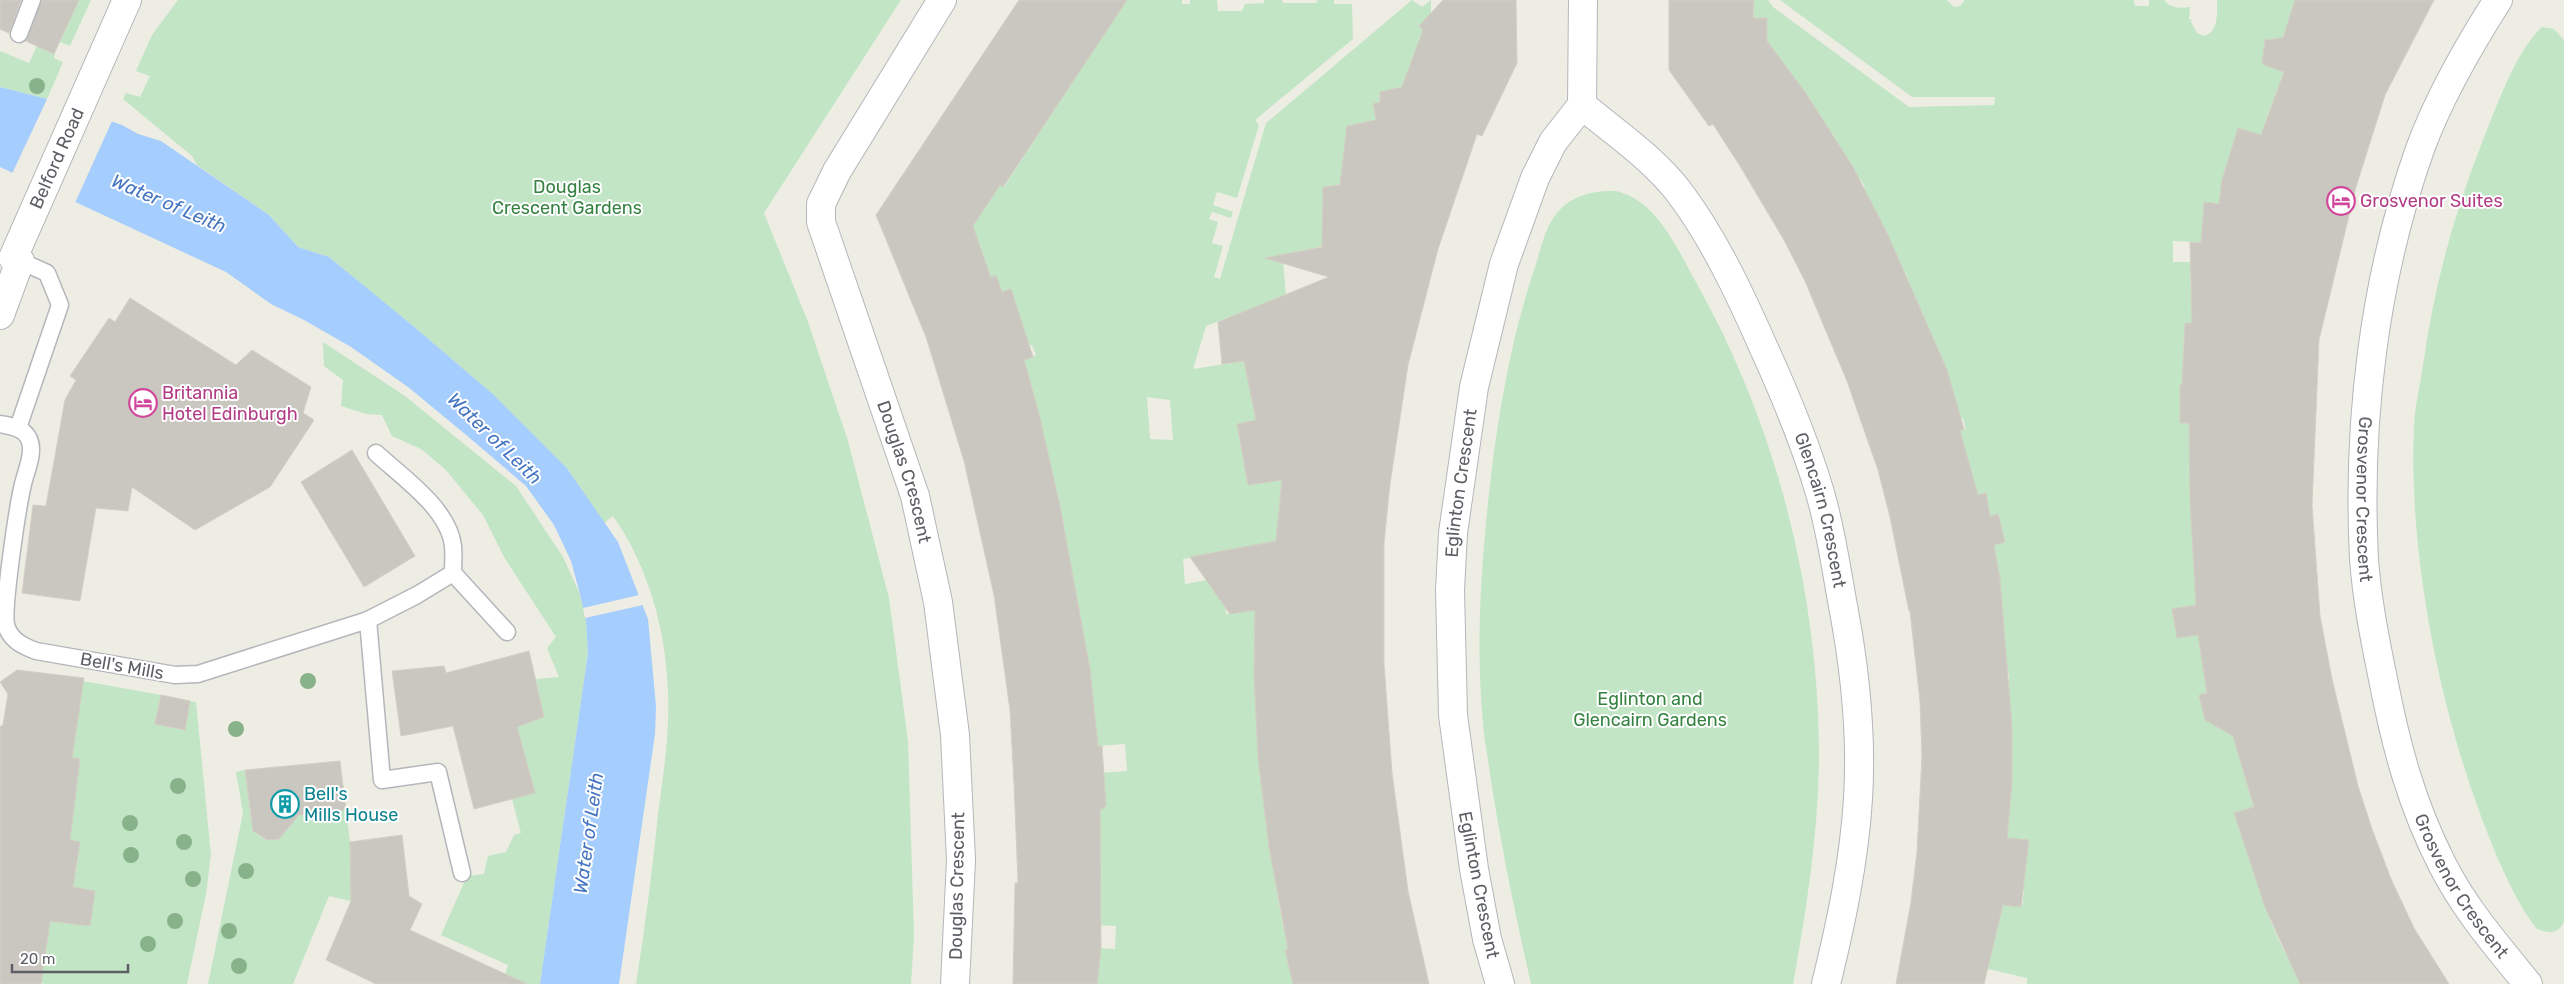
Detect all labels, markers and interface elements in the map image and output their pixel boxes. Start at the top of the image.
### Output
street label: Belford Road [25,105,89,212]
water label: Water of Leith [108,169,230,238]
park label: Douglas Crescent Gardens [492,176,642,219]
hotel icon: Grosvenor Suites [2326,186,2356,216]
place label: Grosvenor Suites [2360,190,2503,212]
place label: Britannia Hotel Edinburgh [162,382,298,425]
hotel icon: Britannia Hotel Edinburgh [128,388,158,418]
water label: Water of Leith [443,388,547,489]
street label: Douglas Crescent [872,398,936,545]
street label: Eglinton Crescent [1441,407,1482,558]
street label: Grosvenor Crescent [2351,416,2377,583]
street label: Glencairn Crescent [1789,429,1851,589]
street label: Bell's Mills [78,648,166,684]
park label: Eglinton and Glencairn Gardens [1573,688,1727,731]
water label: Water of Leith [569,771,608,895]
place label: Bell's Mills House [304,783,398,826]
building icon: Bell's Mills House [270,789,300,819]
street label: Eglinton Crescent [1454,810,1504,960]
street label: Grosvenor Crescent [2410,810,2514,963]
street label: Douglas Crescent [945,812,969,960]
scale bar [12,942,129,974]
text: 20 m [20,950,55,968]

